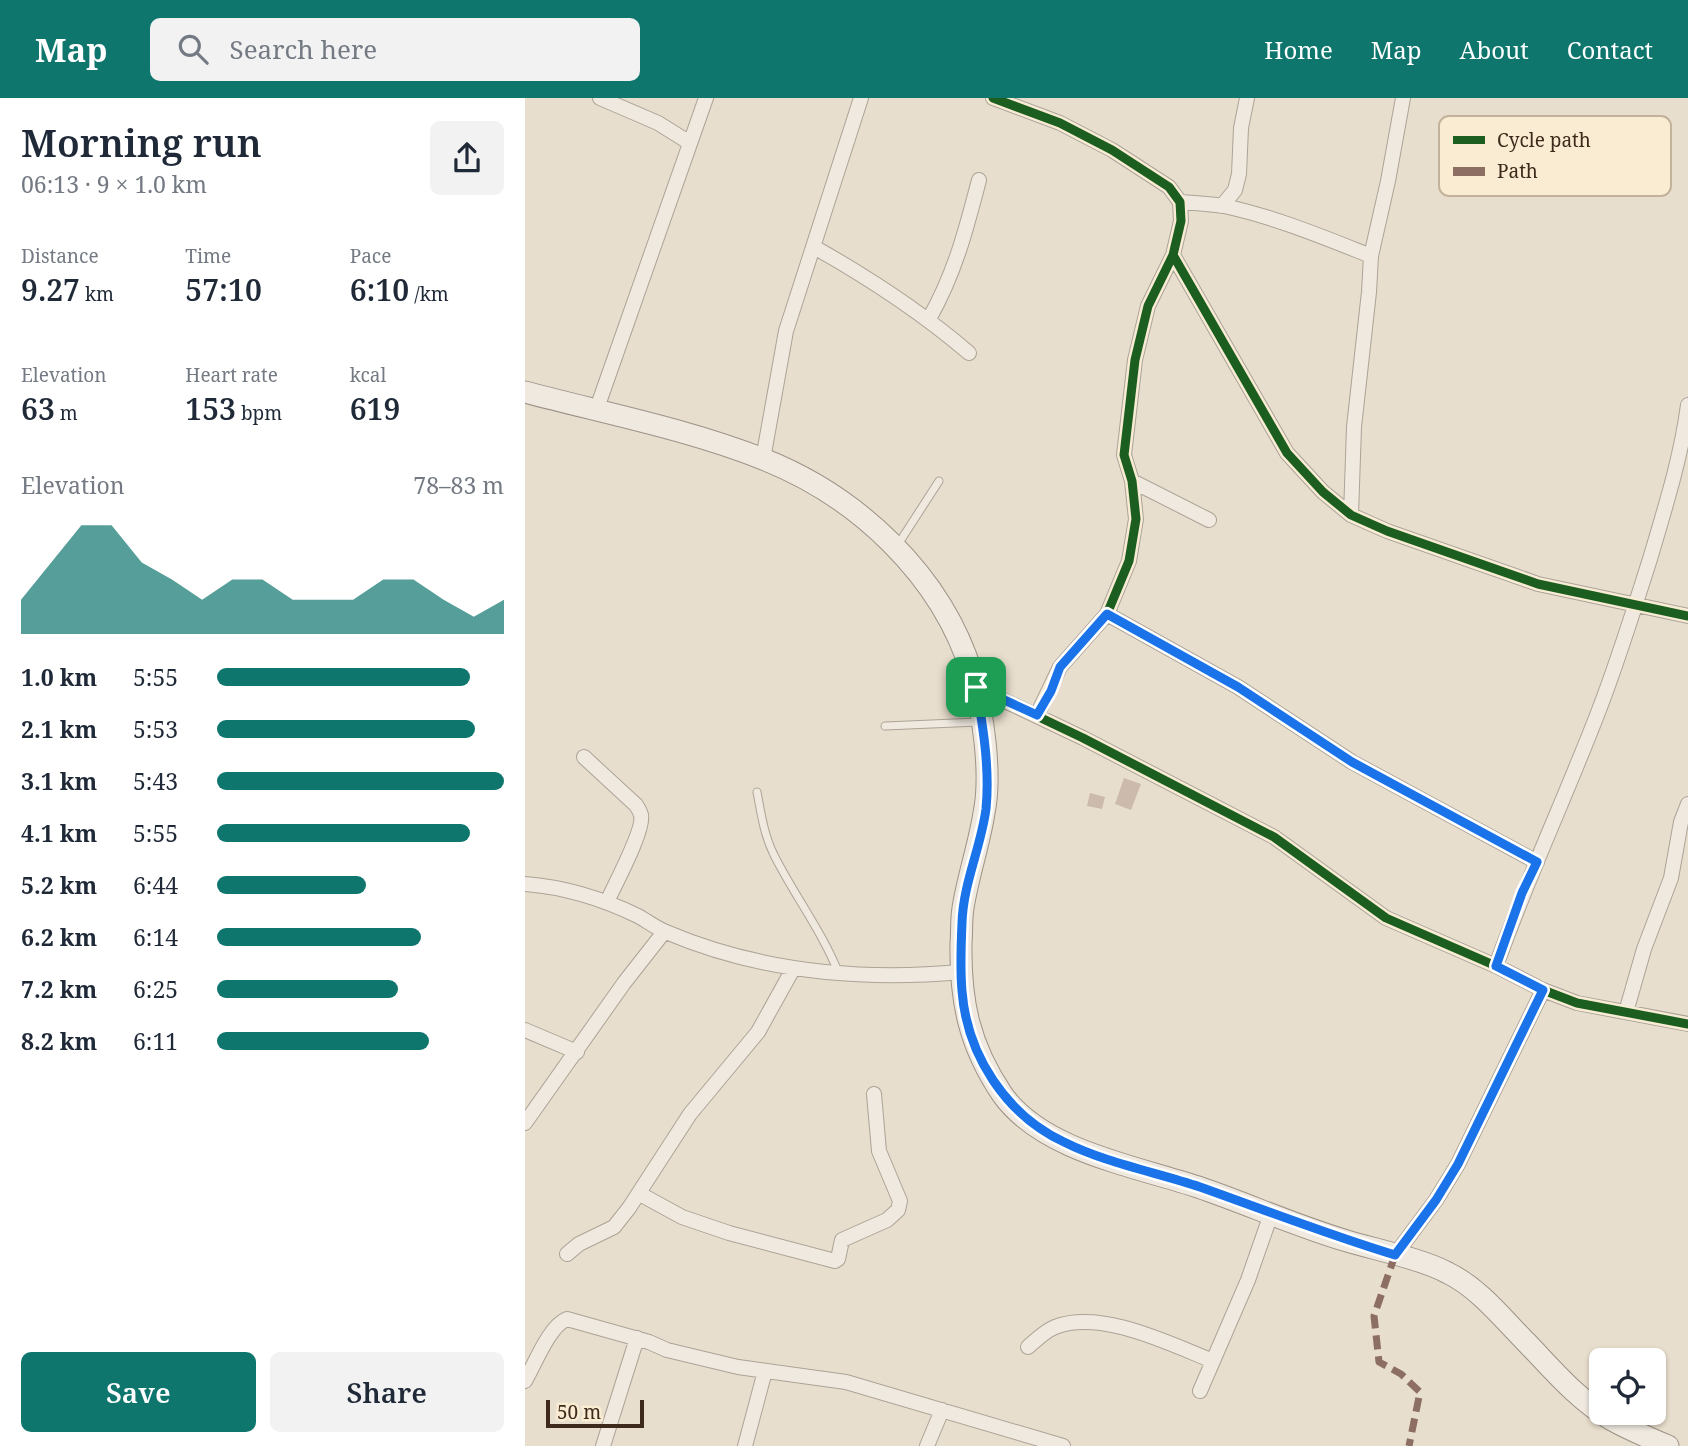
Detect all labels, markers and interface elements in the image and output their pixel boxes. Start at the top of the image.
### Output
search box [150,18,640,81]
text: Map [35,27,108,72]
icon: search [174,30,212,68]
text: Search here [230,31,377,67]
text: Home [1264,33,1333,66]
text: Map [1371,33,1422,66]
text: About [1460,33,1529,66]
text: Contact [1567,33,1653,66]
text: Morning run [21,116,262,168]
legend [1439,116,1671,196]
button: share [430,121,504,195]
text: Cycle path [1497,127,1591,153]
text: Path [1497,158,1538,184]
text: 06:13 · 9 × 1.0 km [21,168,207,200]
text: Distance [21,243,99,269]
text: Time [185,243,231,269]
text: Pace [350,243,391,269]
text: 9.27 [21,269,80,310]
text: 57:10 [185,269,262,310]
text: 6:10 [350,269,409,310]
text: km [80,281,114,307]
text: /km [409,281,449,307]
text: Elevation [21,362,107,388]
text: Heart rate [185,362,278,388]
text: kcal [350,362,386,388]
text: 63 [21,388,55,429]
text: 153 [185,388,236,429]
text: 619 [350,388,400,429]
text: m [55,400,78,426]
text: bpm [236,400,282,426]
text: Elevation [21,469,125,501]
text: 78–83 m [413,469,504,501]
pin [946,657,1006,717]
text: 1.0 km [21,661,97,693]
text: 5:55 [133,661,178,693]
icon: arrive [957,668,995,706]
text: 2.1 km [21,713,97,745]
text: 5:53 [133,713,178,745]
text: 3.1 km [21,765,97,797]
text: 5:43 [133,765,178,797]
text: 4.1 km [21,817,97,849]
text: 5:55 [133,817,178,849]
text: 5.2 km [21,869,97,901]
text: 6:44 [133,869,178,901]
text: 6.2 km [21,921,97,953]
text: 6:14 [133,921,178,953]
text: 7.2 km [21,973,97,1005]
text: 6:25 [133,973,178,1005]
text: 8.2 km [21,1025,97,1057]
text: 6:11 [133,1025,178,1057]
map controls [1589,1348,1666,1425]
button: locate [1589,1348,1666,1425]
button: Save [21,1352,256,1432]
button: Share [270,1352,504,1432]
scale bar [546,1397,644,1429]
text: 50 m [557,1399,601,1425]

